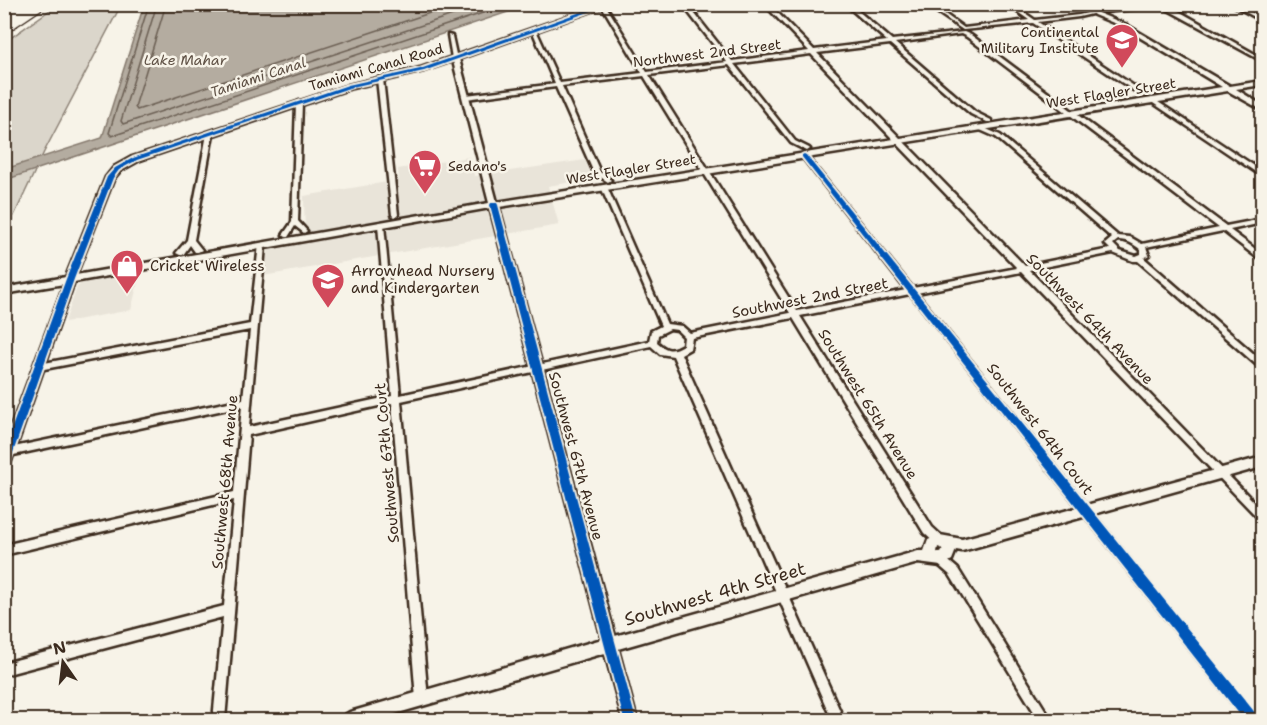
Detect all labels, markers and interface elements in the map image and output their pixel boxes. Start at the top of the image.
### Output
school or university icon: Continental Military Institute [1104,22,1140,69]
place label: Continental Military Institute [981,23,1100,57]
street label: Northwest 2nd Street [632,35,782,71]
street label: Tamiami Canal Road [307,39,446,95]
water label: Lake Mahar [144,51,227,69]
water label: Tamiami Canal [208,53,308,101]
street label: West Flagler Street [1045,74,1177,112]
supermarket icon: Sedano's [407,148,443,195]
street label: West Flagler Street [565,150,697,188]
place label: Sedano's [448,157,507,175]
shop icon: Cricket Wireless [109,248,145,295]
street label: Southwest 64th Avenue [1022,249,1158,389]
place label: Cricket Wireless [150,256,265,276]
place label: Arrowhead Nursery and Kindergarten [351,261,495,298]
school or university icon: Arrowhead Nursery and Kindergarten [310,262,346,309]
street label: Southwest 2nd Street [730,273,890,323]
street label: Southwest 65th Avenue [813,325,923,483]
street label: Southwest 64th Court [982,359,1098,499]
street label: Southwest 67th Avenue [544,369,608,543]
street label: Southwest 67th Court [370,382,404,544]
street label: Southwest 68th Avenue [207,394,243,570]
street label: Southwest 4th Street [621,557,809,631]
north arrow [33,632,93,692]
text: N [51,636,68,660]

